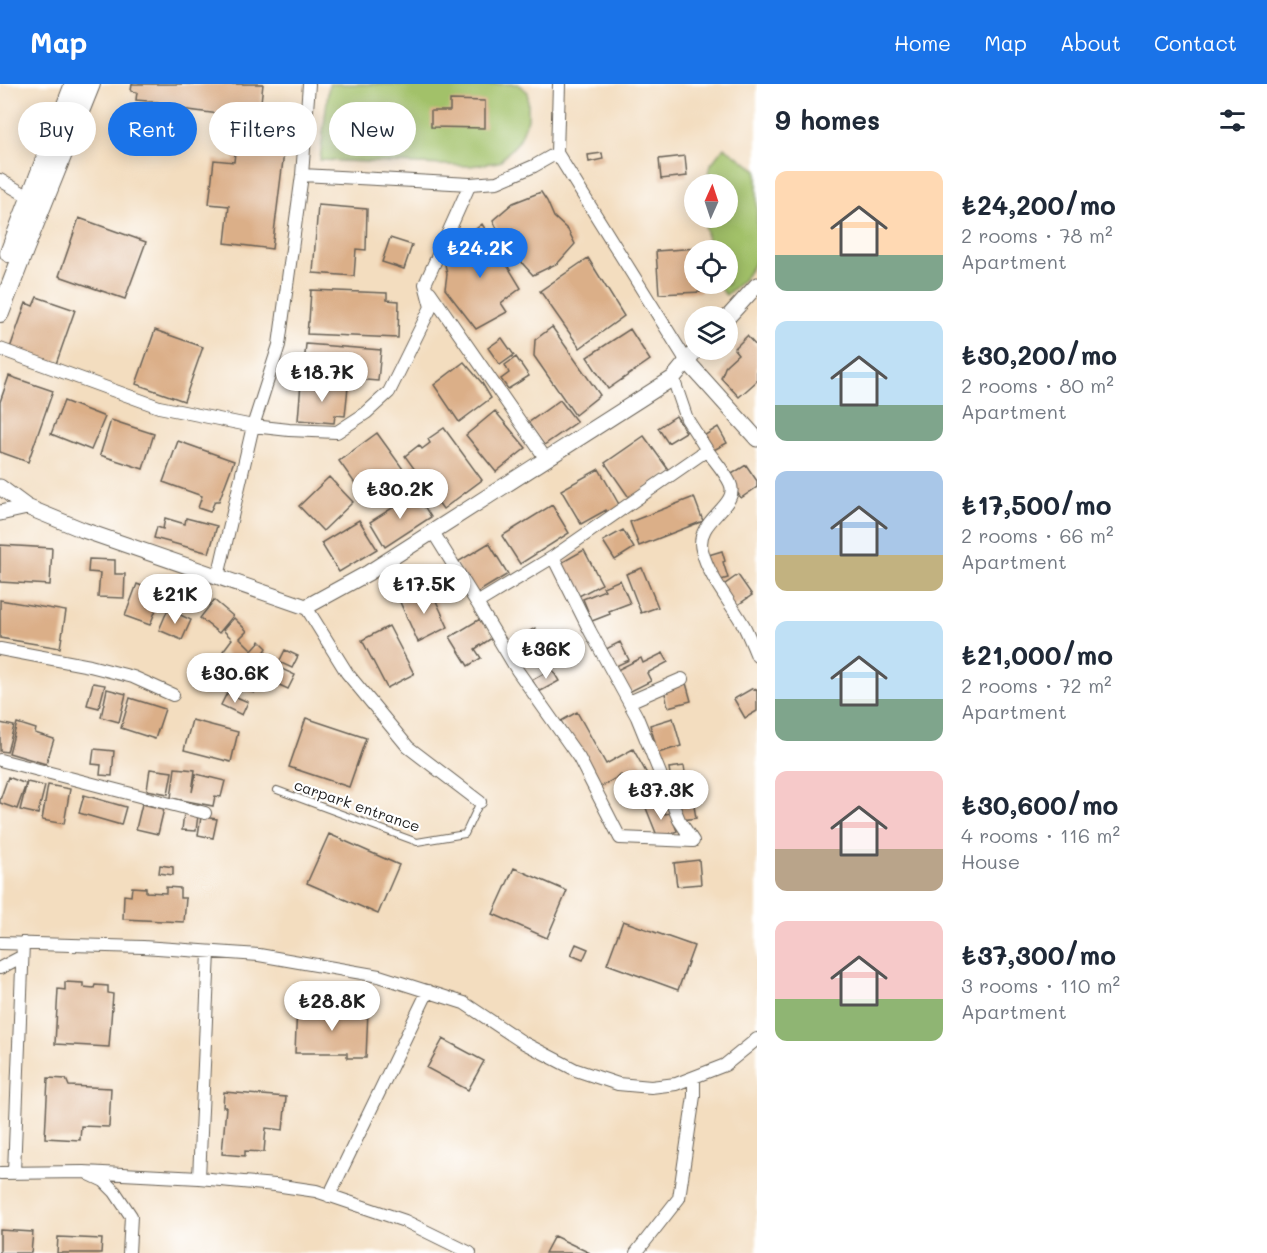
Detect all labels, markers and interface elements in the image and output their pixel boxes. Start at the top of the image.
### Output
text: Map [30,24,87,60]
text: Home [894,29,951,56]
text: Map [984,29,1027,56]
text: About [1060,29,1121,56]
text: Contact [1154,29,1237,56]
chip: Buy [18,102,96,156]
chip: Rent [108,102,197,156]
chip: Filters [209,102,317,156]
chip: New [329,102,416,156]
text: 9 homes [775,103,880,137]
icon: filters [1216,104,1249,137]
north arrow [684,174,738,228]
map controls [684,174,738,360]
text: ₺24,200/mo [961,188,1116,222]
icon: home [823,195,895,267]
text: 2 rooms · 78 m² [961,222,1113,248]
pin: ₺24.2K [431,228,529,279]
text: ₺24.2K [447,234,513,260]
button: locate [684,240,738,294]
text: Apartment [961,248,1067,274]
button: layers [684,306,738,360]
text: ₺30,200/mo [961,338,1117,372]
icon: home [823,345,895,417]
pin: ₺18.7K [273,352,371,403]
text: ₺18.7K [290,358,354,384]
text: 2 rooms · 80 m² [961,372,1114,398]
text: Apartment [961,398,1067,424]
pin: ₺30.2K [351,469,449,520]
text: ₺30.2K [366,475,434,501]
text: ₺17,500/mo [961,488,1111,522]
icon: home [823,495,895,567]
text: 2 rooms · 66 m² [961,522,1114,548]
text: Apartment [961,548,1067,574]
pin: ₺17.5K [375,564,473,615]
text: ₺17.5K [392,570,456,596]
pin: ₺21K [139,574,211,625]
text: ₺21K [152,580,198,606]
pin: ₺36K [510,629,582,680]
text: ₺36K [521,635,571,661]
text: ₺21,000/mo [961,638,1113,672]
icon: home [823,645,895,717]
pin: ₺30.6K [186,653,284,704]
text: ₺30.6K [201,659,269,685]
text: 2 rooms · 72 m² [961,672,1112,698]
text: Apartment [961,698,1067,724]
pin: ₺37.3K [612,770,710,821]
street label: carpark entrance [292,774,423,836]
text: ₺37.3K [628,776,694,802]
text: ₺30,600/mo [961,788,1118,822]
icon: home [823,795,895,867]
text: 4 rooms · 116 m² [961,822,1120,848]
text: House [961,848,1020,874]
text: ₺37,300/mo [961,938,1116,972]
icon: home [823,945,895,1017]
text: 3 rooms · 110 m² [961,972,1120,998]
pin: ₺28.8K [283,981,381,1032]
text: ₺28.8K [298,987,366,1013]
text: Apartment [961,998,1067,1024]

